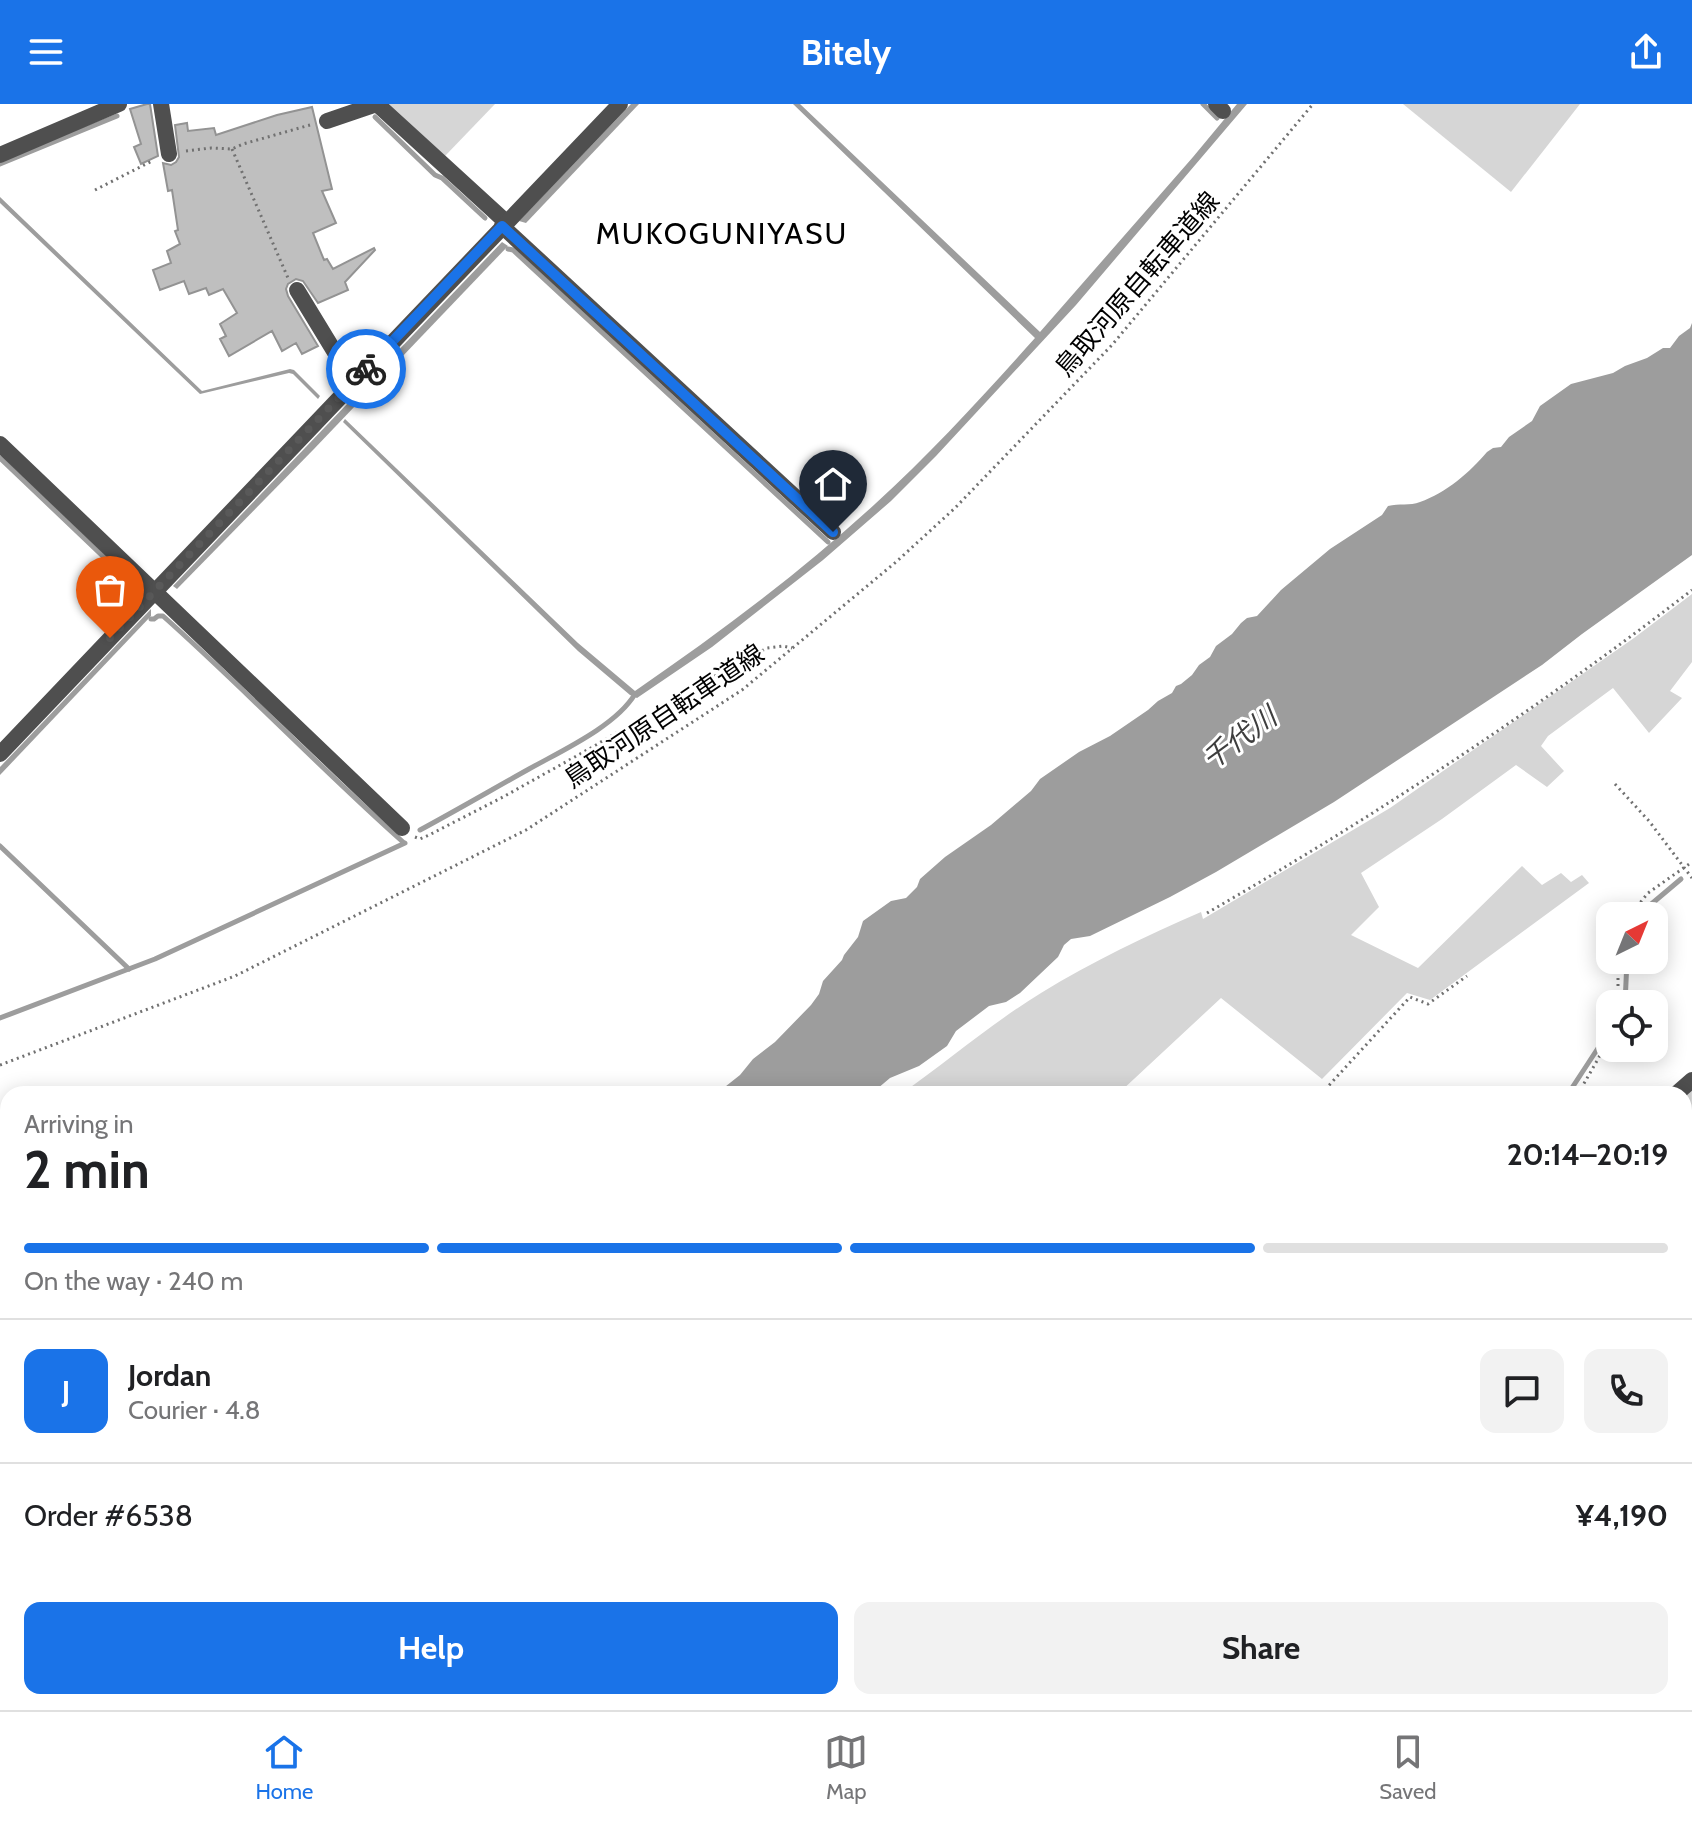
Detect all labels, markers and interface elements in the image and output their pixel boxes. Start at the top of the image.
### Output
icon: menu [24,30,68,74]
text: Bitely [801,30,891,74]
icon: share [1624,30,1668,74]
street label: 鳥取河原自転車道線 [1048,185,1226,383]
district label: MUKOGUNIYASU [596,215,848,252]
courier [326,329,406,409]
icon: bike [344,347,388,391]
pin [799,450,867,532]
icon: home [811,462,855,506]
pin [76,556,144,638]
icon: bag [88,568,132,612]
street label: 鳥取河原自転車道線 [558,637,770,795]
water label: 千代川 [1195,698,1285,776]
north arrow [1596,902,1668,974]
map controls [1596,902,1668,1062]
button: locate [1596,990,1668,1062]
text: Arriving in [24,1108,134,1140]
text: 20:14–20:19 [1507,1136,1668,1173]
text: 2 min [24,1138,150,1201]
text: On the way · 240 m [24,1265,243,1297]
button: chat [1480,1349,1564,1433]
button: phone [1584,1349,1668,1433]
text: Jordan [128,1357,211,1394]
text: J [62,1373,70,1410]
text: Courier · 4.8 [128,1394,261,1426]
text: Order #6538 [24,1497,193,1534]
text: ¥4,190 [1576,1497,1668,1534]
button: Help [24,1602,838,1694]
button: Share [854,1602,1668,1694]
tab: Home [255,1730,313,1805]
tab: Map [824,1730,868,1805]
tab: Saved [1379,1730,1436,1805]

